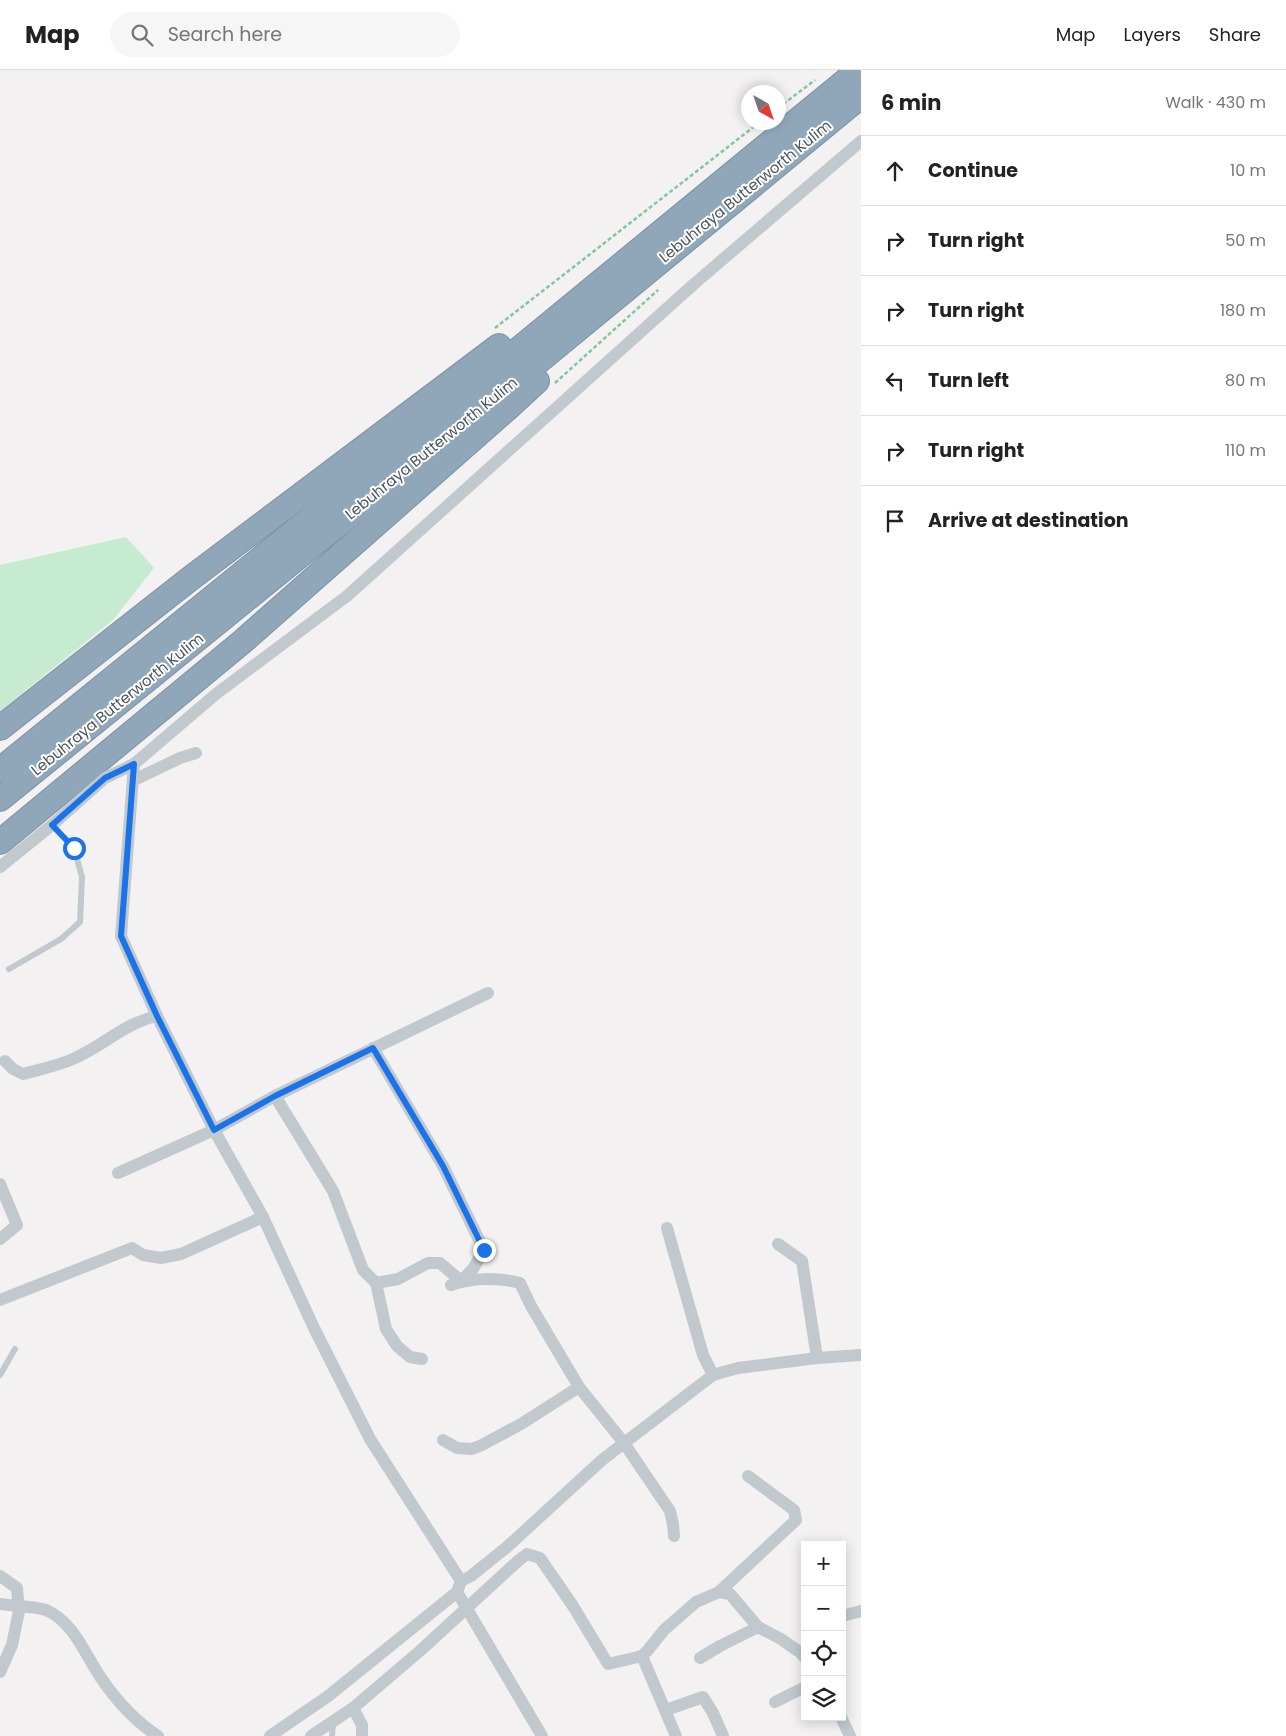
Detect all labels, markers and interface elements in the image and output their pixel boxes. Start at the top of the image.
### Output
search box [110,12,460,57]
text: Map [25,18,80,51]
icon: search [128,21,156,49]
text: Search here [168,21,282,48]
text: Map [1056,22,1096,47]
text: Layers [1124,22,1181,47]
text: Share [1209,22,1261,47]
north arrow [741,85,786,130]
text: 6 min [881,88,941,117]
text: Walk · 430 m [1165,91,1266,114]
street label: Lebuhraya Butterworth Kulim [654,115,836,267]
icon: ahead [881,157,909,185]
text: Continue [928,157,1018,184]
text: 10 m [1230,159,1266,182]
icon: right [881,227,909,255]
text: Turn right [928,227,1024,254]
text: 50 m [1225,229,1266,252]
icon: right [881,297,909,325]
text: Turn right [928,297,1024,324]
text: 180 m [1220,299,1266,322]
icon: left [881,367,909,395]
text: Turn left [928,367,1009,394]
text: 80 m [1225,369,1266,392]
street label: Lebuhraya Butterworth Kulim [340,372,522,524]
icon: right [881,437,909,465]
text: Turn right [928,437,1024,464]
text: 110 m [1225,439,1266,462]
icon: arrive [881,507,909,535]
text: Arrive at destination [928,507,1129,534]
street label: Lebuhraya Butterworth Kulim [26,628,208,780]
route start [63,837,86,860]
route end [473,1239,496,1262]
map controls [801,1541,846,1721]
button: + [801,1541,846,1586]
button: − [801,1586,846,1631]
button: locate [801,1631,846,1676]
button: layers [801,1676,846,1721]

